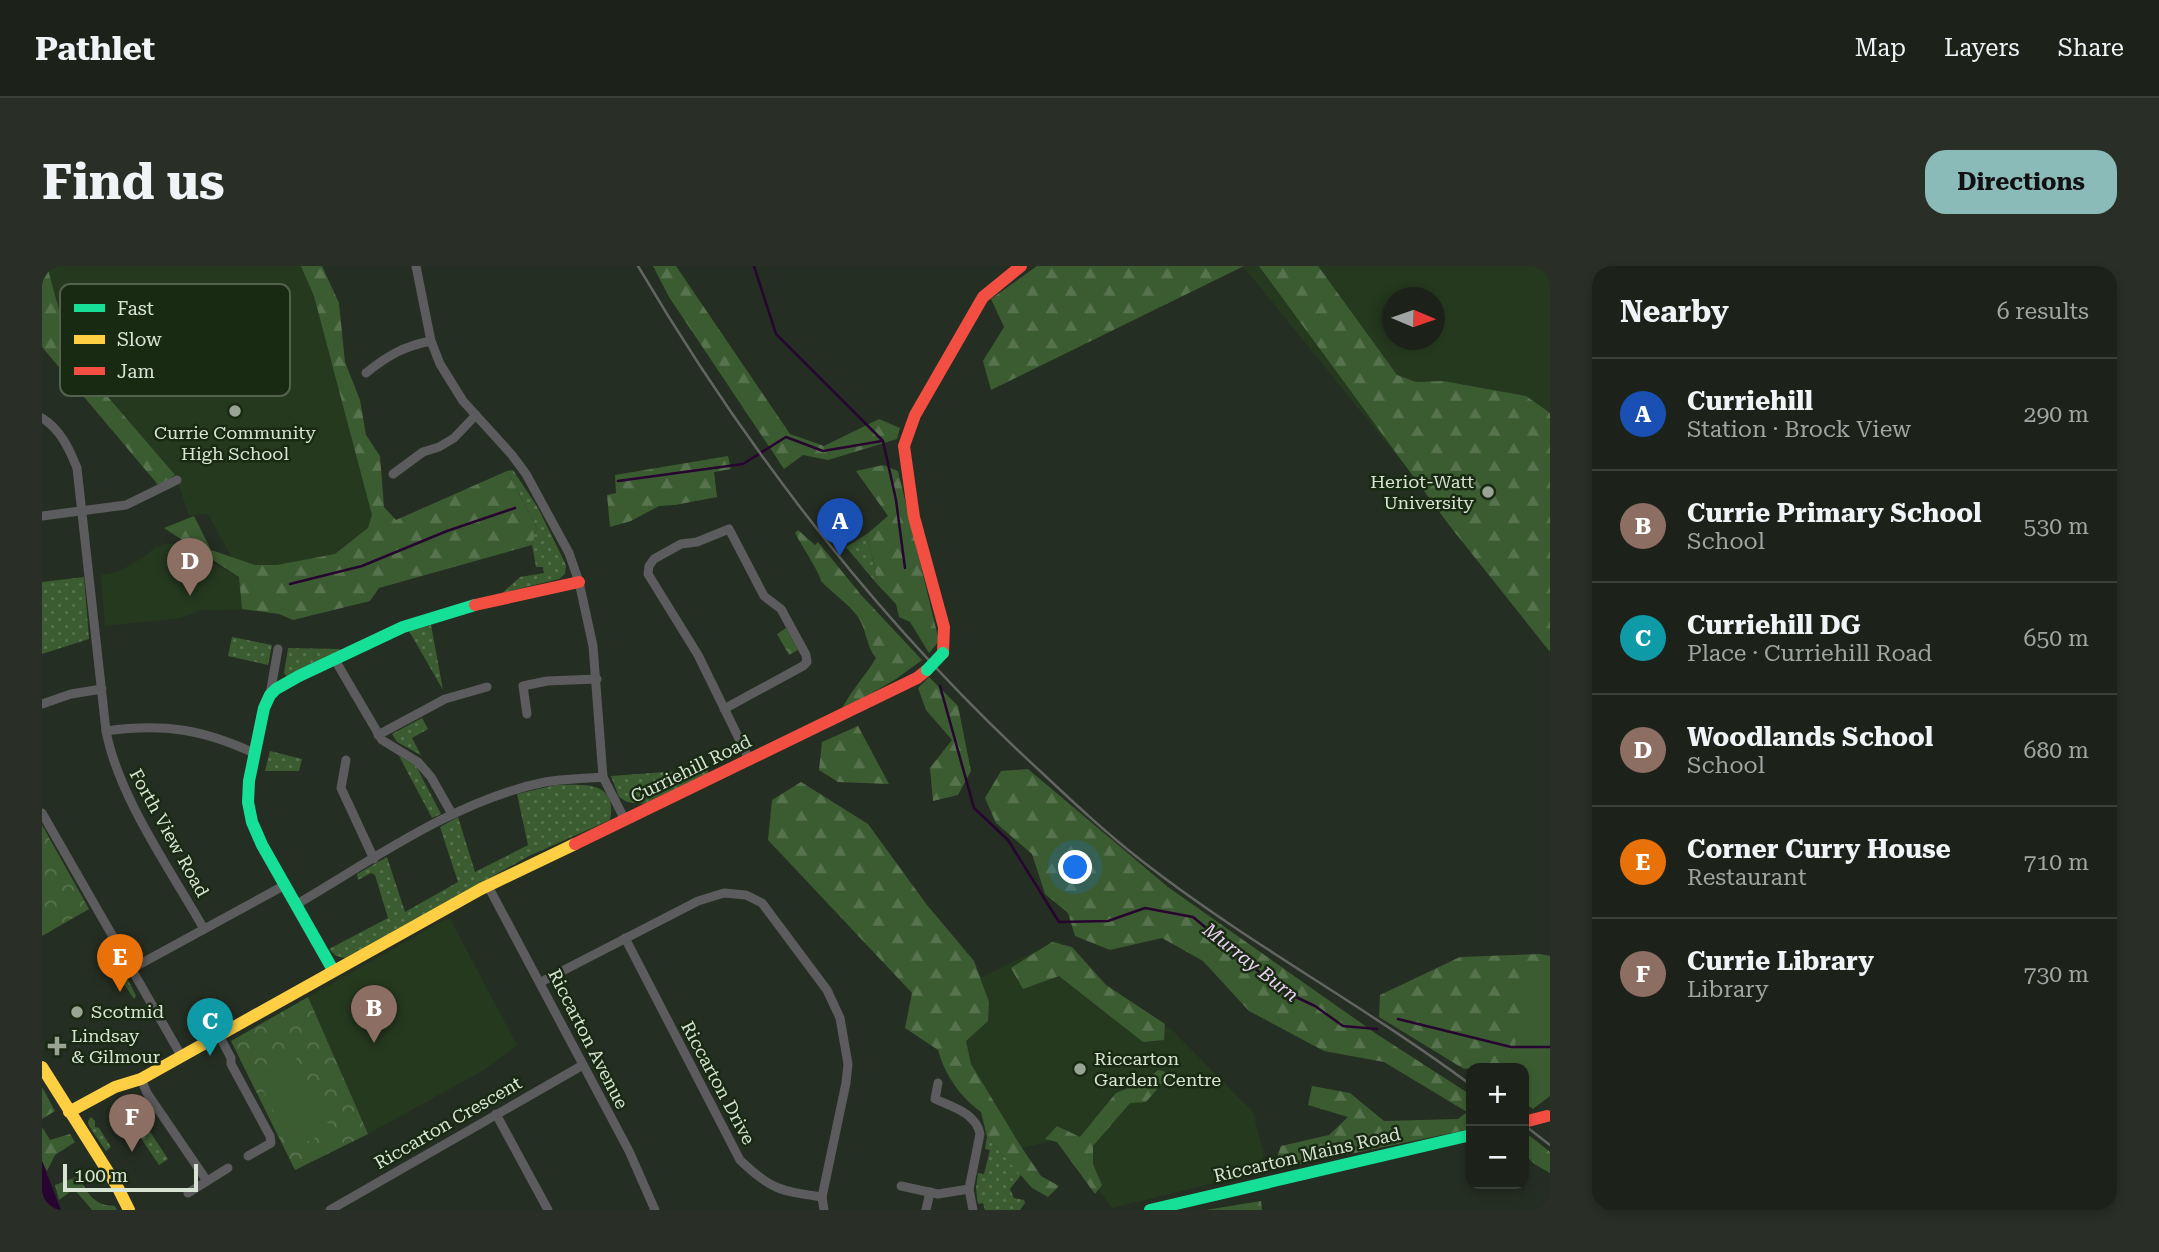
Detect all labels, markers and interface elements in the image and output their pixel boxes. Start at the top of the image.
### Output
text: Pathlet [35,29,155,68]
text: Map [1855,34,1906,62]
text: Layers [1944,34,2020,62]
text: Share [2058,34,2124,62]
button: Directions [1925,150,2117,214]
text: Find us [42,154,225,211]
legend [60,284,290,396]
north arrow [1382,287,1445,350]
text: Nearby [1620,294,1729,329]
text: Fast [117,297,154,320]
text: 6 results [1997,298,2089,325]
text: Slow [117,328,162,351]
text: Jam [117,360,155,383]
text: Curriehill [1687,386,1813,416]
text: A [1635,401,1651,428]
text: 290 m [2024,401,2089,428]
marker: Currie Community High School [227,403,243,419]
text: Station · Brock View [1687,416,1911,443]
place label: Currie Community High School [154,422,316,464]
place label: Heriot-Watt University [1370,471,1474,513]
marker: Heriot-Watt University [1480,484,1496,500]
pin: A [817,498,863,556]
text: Currie Primary School [1687,498,1982,528]
text: B [1635,513,1651,540]
text: 530 m [2024,513,2089,540]
text: School [1687,528,1765,555]
pin: D [167,538,213,596]
text: Curriehill DG [1687,610,1861,640]
text: C [1635,625,1651,652]
text: 650 m [2024,625,2089,652]
text: Place · Curriehill Road [1687,640,1932,667]
text: Woodlands School [1687,722,1933,752]
street label: Curriehill Road [627,730,755,807]
text: D [1634,737,1652,764]
text: 680 m [2024,737,2089,764]
text: School [1687,752,1765,779]
street label: Forth View Road [126,765,214,901]
text: Corner Curry House [1687,834,1951,864]
text: E [1636,849,1650,876]
text: 710 m [2024,849,2089,876]
your location [1058,850,1092,884]
text: Restaurant [1687,864,1806,891]
water label: Murray Burn [1198,917,1303,1007]
pin: E [97,934,143,992]
text: Currie Library [1687,946,1874,976]
text: F [1636,961,1650,988]
text: 730 m [2024,961,2089,988]
street label: Riccarton Avenue [544,965,633,1112]
text: Library [1687,976,1769,1003]
pin: B [351,985,397,1043]
pin: C [187,998,233,1056]
place label: Scotmid [91,1001,164,1022]
marker: Scotmid [69,1004,85,1020]
street label: Riccarton Drive [677,1018,760,1148]
place label: Lindsay & Gilmour [71,1025,160,1067]
marker: Lindsay & Gilmour [49,1038,65,1054]
place label: Riccarton Garden Centre [1094,1048,1221,1090]
marker: Riccarton Garden Centre [1072,1061,1088,1077]
map controls [1466,1063,1529,1189]
button: + [1466,1063,1529,1126]
street label: Riccarton Crescent [370,1072,525,1173]
pin: F [109,1094,155,1152]
street label: Riccarton Mains Road [1211,1123,1403,1186]
button: − [1466,1126,1529,1189]
scale bar [63,1161,198,1193]
text: 100 m [74,1164,128,1187]

